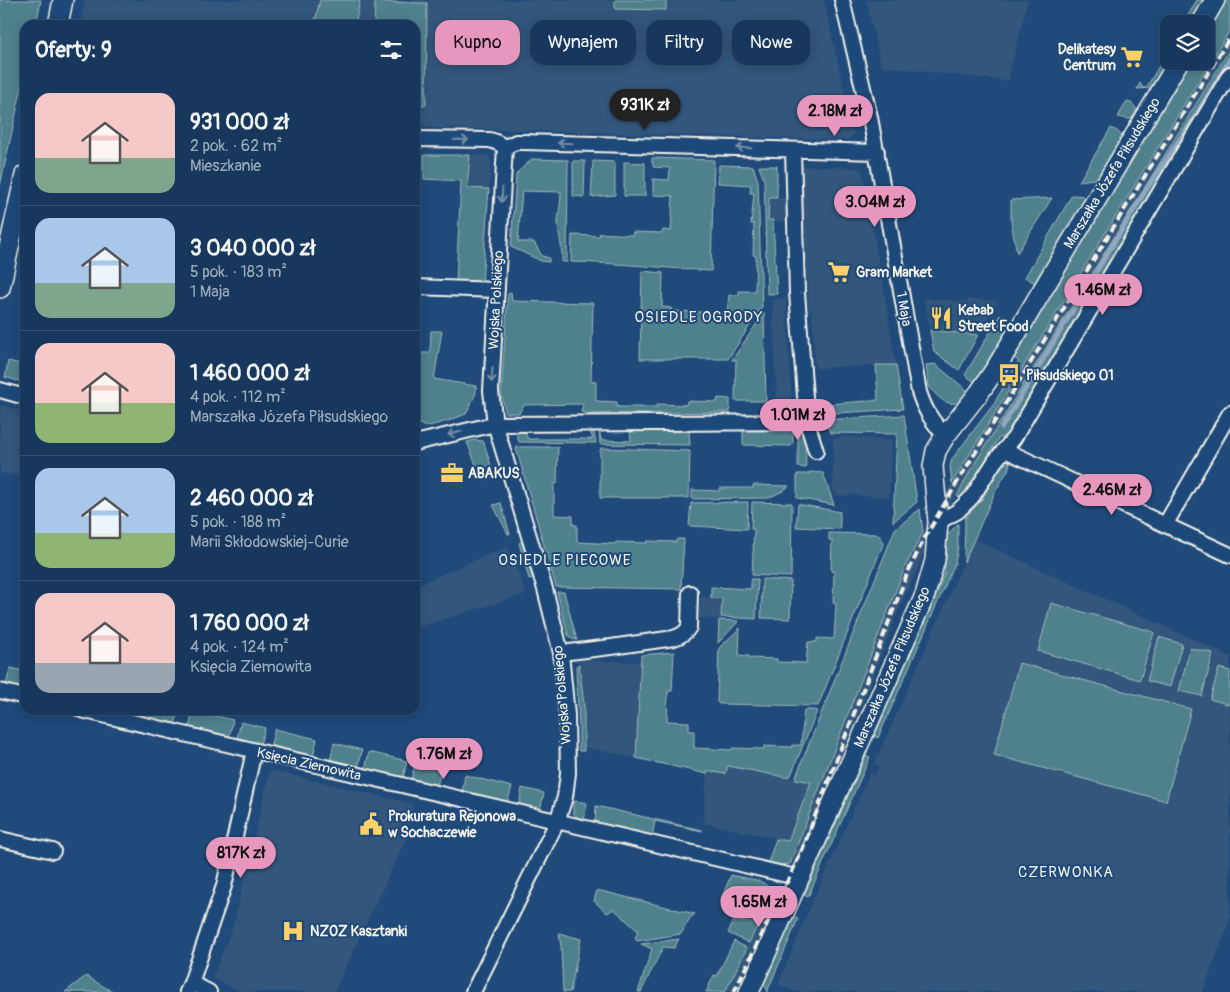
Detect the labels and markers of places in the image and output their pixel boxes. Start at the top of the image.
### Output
place label: Delikatesy Centrum [1058,41,1117,74]
supermarket icon: Delikatesy Centrum [1119,44,1145,70]
pin: 931K zł [599,88,691,131]
pin: 2.18M zł [783,94,887,137]
pin: 3.04M zł [823,186,927,228]
supermarket icon: Gram Market [826,259,852,285]
place label: Gram Market [856,264,933,281]
pin: 1.46M zł [1051,274,1155,316]
place label: Kebab Street Food [958,302,1029,335]
restaurant icon: Kebab Street Food [928,305,954,331]
bus stop icon: Piłsudskiego 01 [996,362,1022,388]
place label: Piłsudskiego 01 [1026,367,1114,384]
pin: 1.01M zł [746,398,850,441]
office icon: ABAKUS [439,460,465,486]
place label: ABAKUS [468,465,520,482]
pin: 2.46M zł [1060,474,1164,516]
pin: 1.76M zł [392,738,496,780]
place label: Prokuratura Rejonowa w Sochaczewie [388,808,517,841]
public building icon: Prokuratura Rejonowa w Sochaczewie [358,811,384,837]
pin: 817K zł [195,836,287,879]
pin: 1.65M zł [707,886,811,928]
hospital icon: NZOZ Kasztanki [280,918,306,944]
place label: NZOZ Kasztanki [310,923,407,940]

